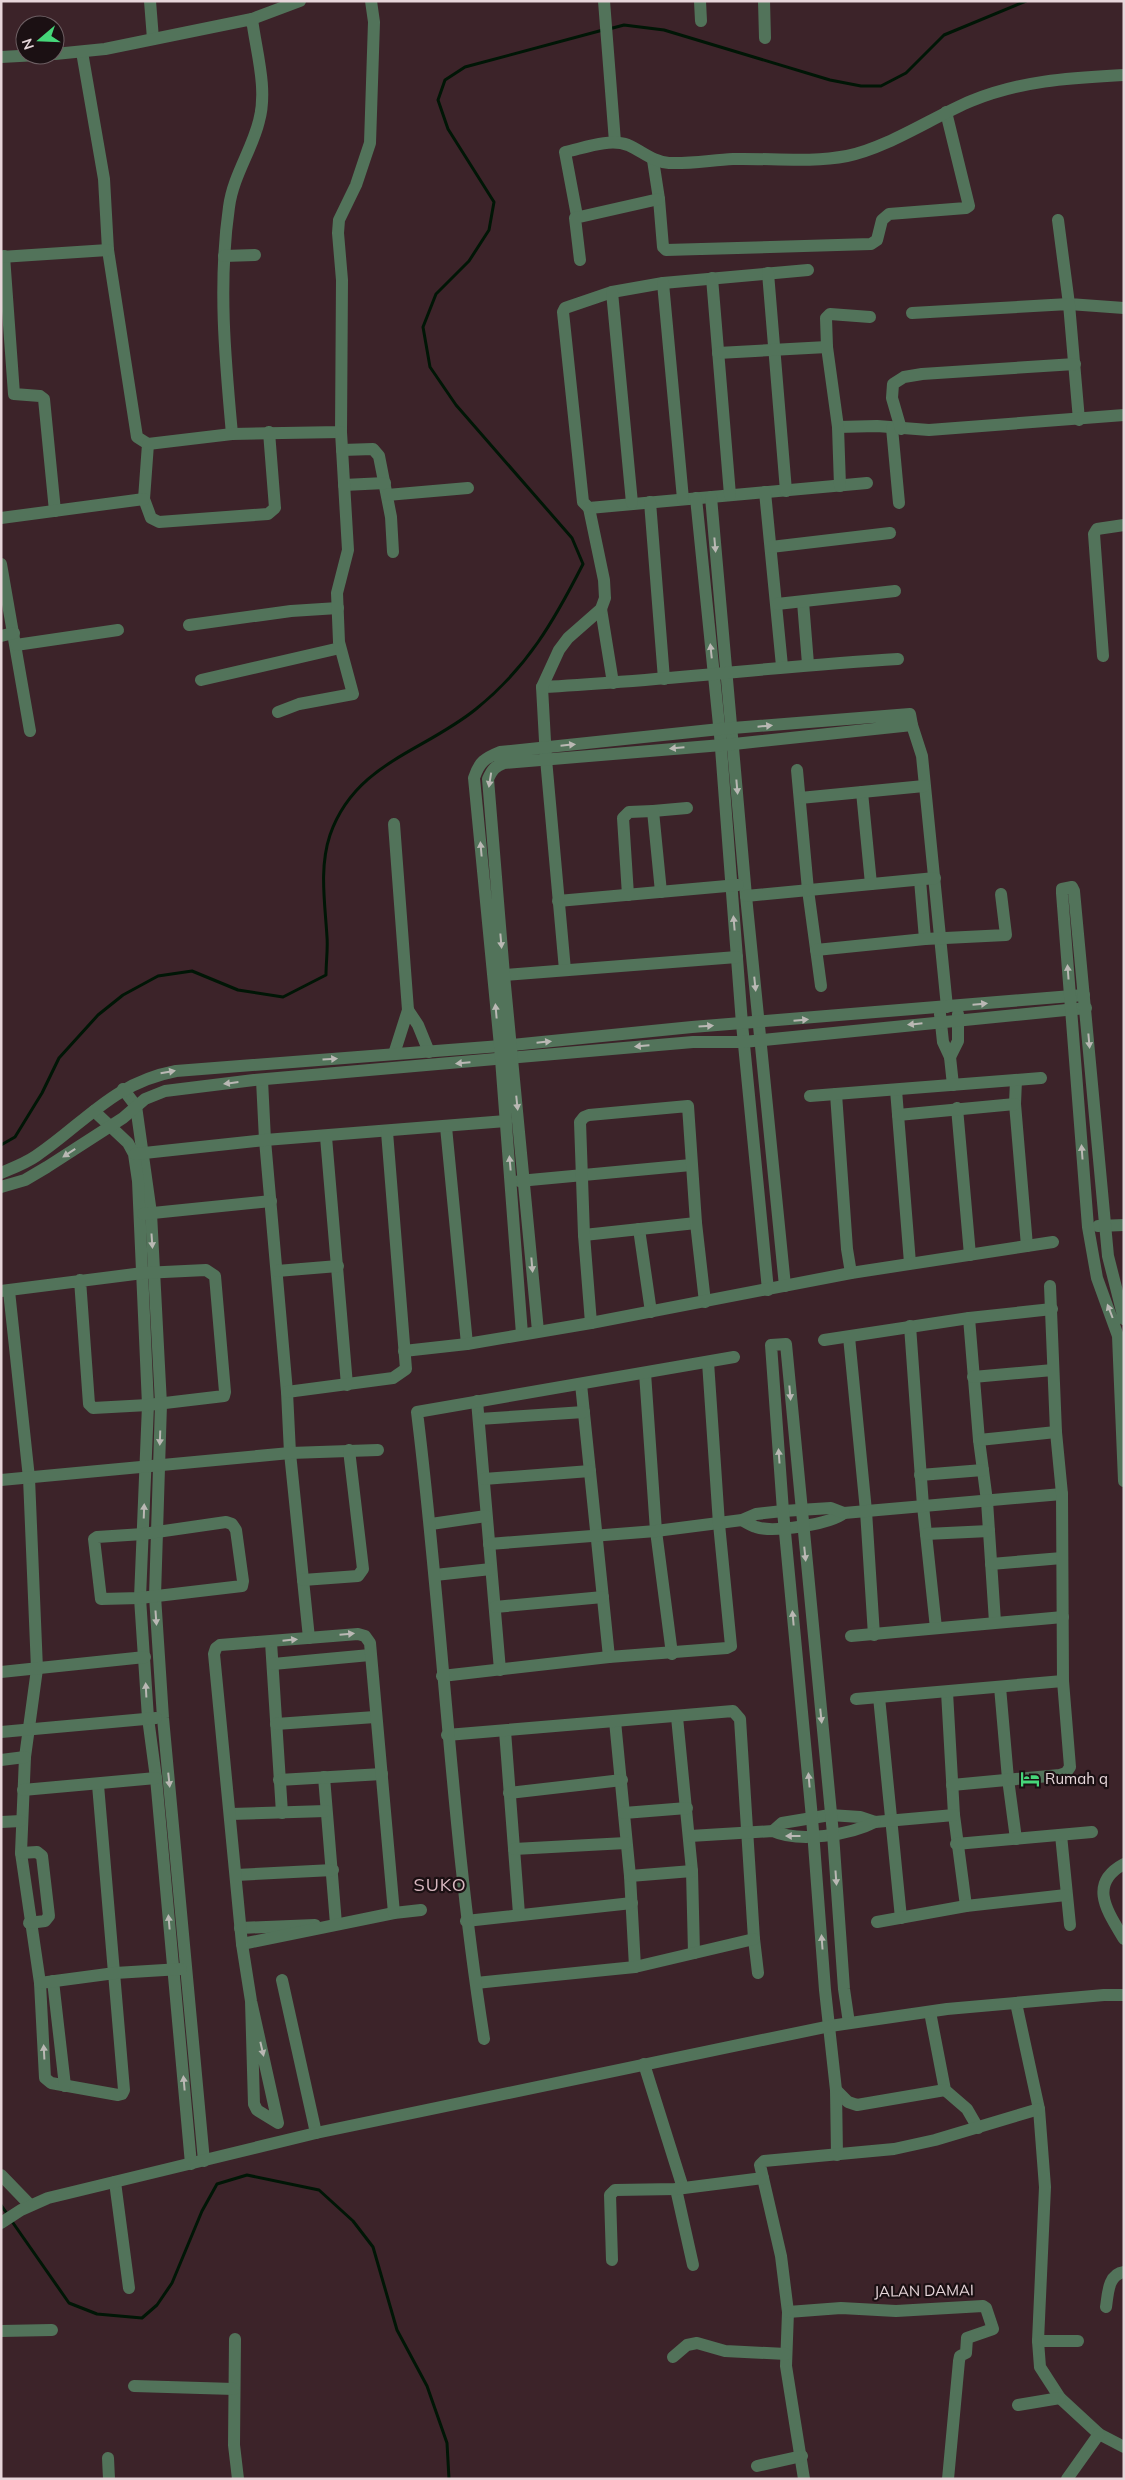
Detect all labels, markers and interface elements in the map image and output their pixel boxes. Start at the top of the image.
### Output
north arrow [15,15,65,65]
text: N [17,36,38,52]
one-way arrow [711,538,719,554]
one-way arrow [707,643,715,659]
one-way arrow [757,722,773,730]
one-way arrow [561,741,577,749]
one-way arrow [669,745,685,753]
one-way arrow [486,772,494,788]
one-way arrow [733,779,741,795]
one-way arrow [477,841,485,857]
one-way arrow [730,915,738,931]
one-way arrow [498,933,506,949]
one-way arrow [1064,964,1072,980]
one-way arrow [751,976,759,992]
one-way arrow [972,1000,988,1008]
one-way arrow [492,1003,500,1019]
one-way arrow [793,1015,809,1023]
one-way arrow [907,1021,923,1029]
one-way arrow [698,1022,714,1030]
one-way arrow [1085,1034,1093,1050]
one-way arrow [537,1038,553,1046]
one-way arrow [634,1042,650,1050]
one-way arrow [322,1055,338,1063]
one-way arrow [455,1059,471,1067]
one-way arrow [160,1068,176,1076]
one-way arrow [223,1079,239,1087]
one-way arrow [513,1095,521,1111]
one-way arrow [1078,1143,1086,1159]
one-way arrow [62,1148,76,1158]
one-way arrow [505,1155,513,1171]
one-way arrow [149,1234,157,1250]
one-way arrow [528,1257,536,1273]
one-way arrow [1106,1303,1114,1318]
one-way arrow [786,1385,794,1401]
one-way arrow [156,1431,164,1447]
one-way arrow [775,1448,783,1464]
one-way arrow [140,1502,148,1518]
one-way arrow [801,1547,809,1563]
one-way arrow [789,1610,797,1626]
one-way arrow [153,1611,161,1627]
one-way arrow [339,1630,355,1638]
one-way arrow [282,1635,298,1643]
one-way arrow [142,1682,150,1698]
one-way arrow [817,1708,825,1724]
hotel icon: Rumah q [1019,1768,1041,1790]
place label: Rumah q [1045,1769,1108,1788]
one-way arrow [805,1771,813,1787]
one-way arrow [165,1773,173,1789]
one-way arrow [784,1832,800,1840]
one-way arrow [832,1870,840,1886]
district label: SUKO [413,1873,467,1896]
one-way arrow [165,1913,173,1929]
one-way arrow [817,1933,825,1949]
one-way arrow [258,2041,266,2057]
one-way arrow [39,2044,47,2060]
one-way arrow [180,2075,188,2091]
street label: JALAN DAMAI [874,2280,974,2301]

